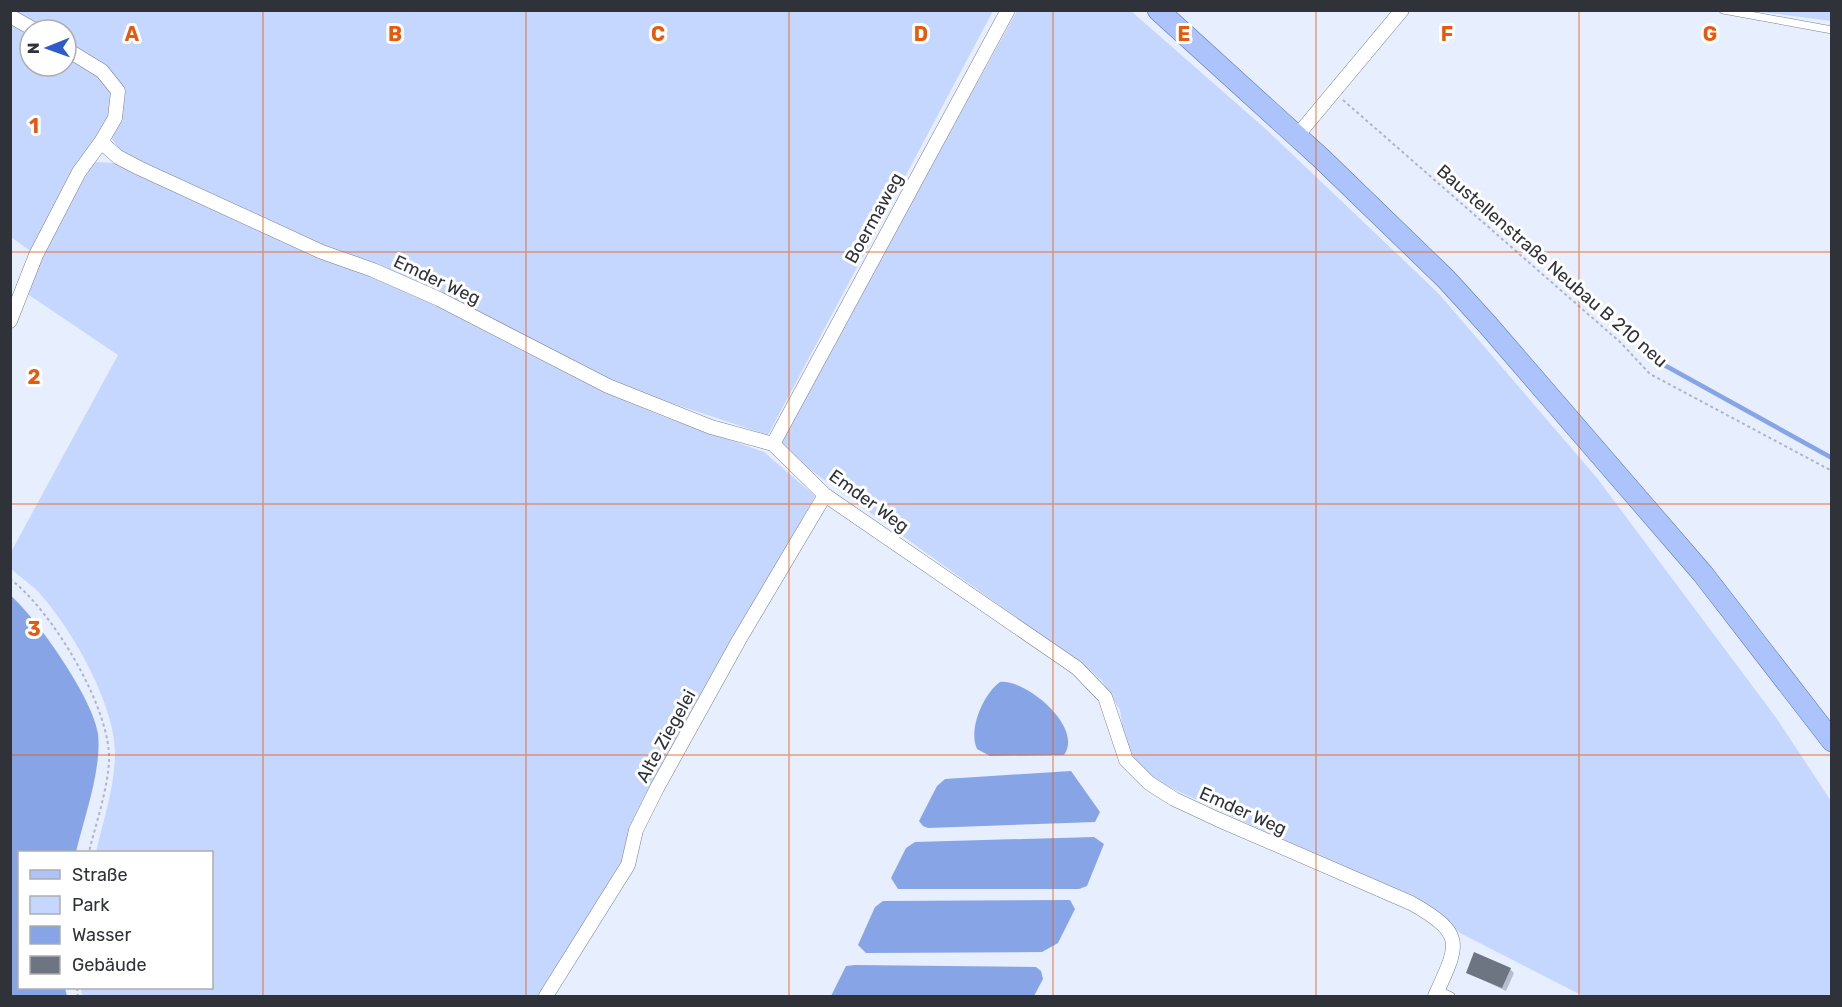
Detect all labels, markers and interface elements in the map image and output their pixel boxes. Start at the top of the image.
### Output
north arrow [18,18,78,78]
text: A [125,22,140,46]
text: B [388,22,402,46]
text: C [651,22,665,46]
text: D [914,22,928,46]
text: E [1178,22,1190,46]
text: F [1441,22,1453,46]
text: G [1703,22,1717,46]
text: N [24,42,43,54]
text: 1 [29,114,39,138]
street label: Baustellenstraße Neubau B 210 neu [1432,160,1672,372]
street label: Boermaweg [840,169,908,267]
street label: Emder Weg [390,250,484,310]
text: 2 [28,365,41,389]
street label: Emder Weg [825,465,913,537]
text: 3 [27,617,41,641]
street label: Alte Ziegelei [631,686,701,786]
street label: Emder Weg [1196,782,1290,840]
legend [18,851,213,989]
text: Straße [72,864,128,886]
text: Park [72,894,110,916]
text: Wasser [72,924,131,946]
text: Gebäude [72,954,147,976]

